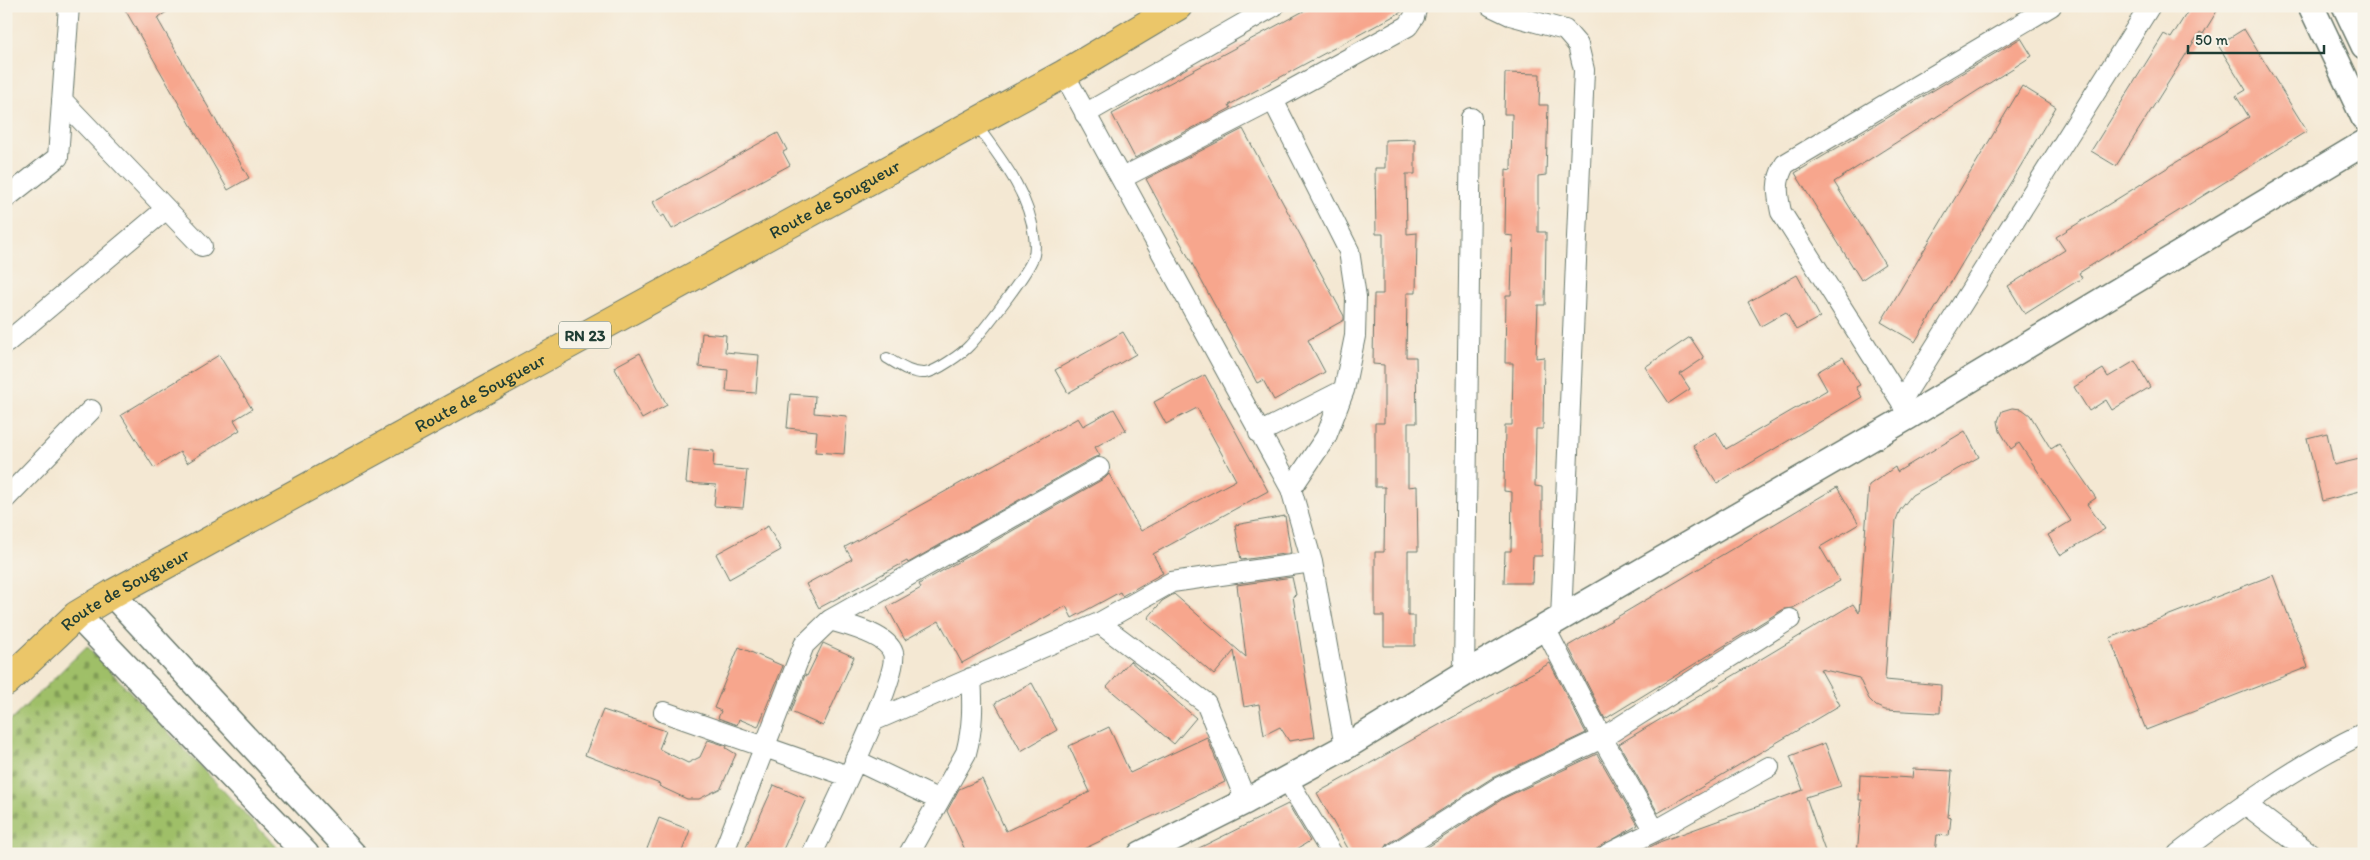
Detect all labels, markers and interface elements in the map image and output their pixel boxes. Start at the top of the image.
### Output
scale bar [2188,22,2324,54]
text: 50 m [2195,31,2228,49]
street label: Route de Sougueur [765,154,905,244]
road number: RN 23 [559,322,611,348]
street label: Route de Sougueur [411,348,550,437]
street label: Route de Sougueur [56,542,194,636]

